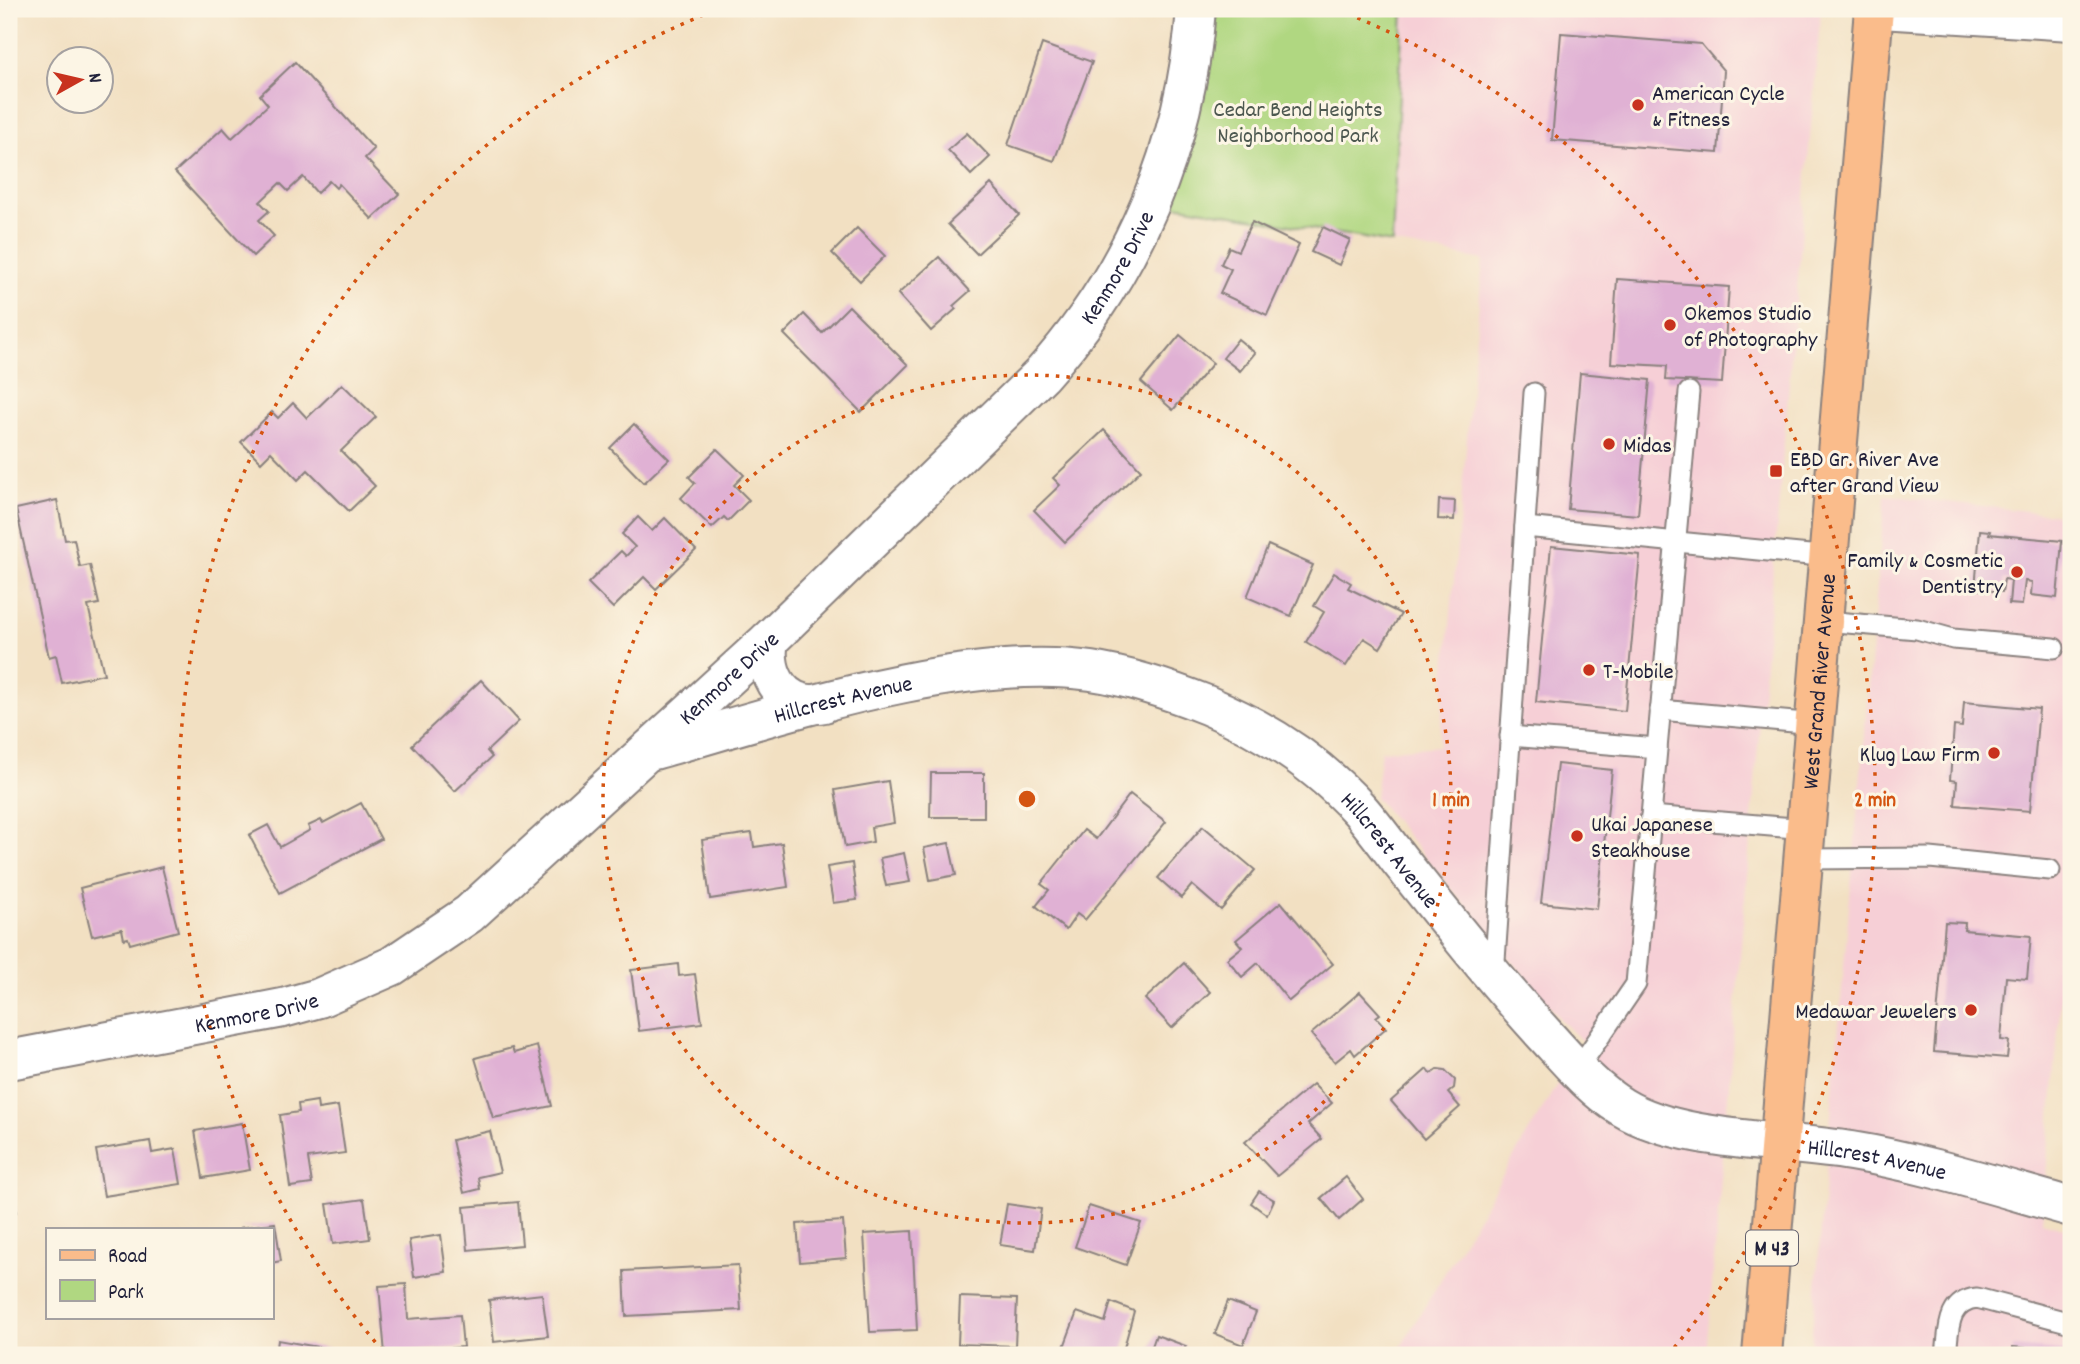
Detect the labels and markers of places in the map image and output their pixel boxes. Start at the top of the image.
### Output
place label: American Cycle & Fitness [1652,79,1785,138]
marker: American Cycle & Fitness [1630,97,1646,113]
place label: Okemos Studio of Photography [1684,299,1818,358]
marker: Okemos Studio of Photography [1662,317,1678,333]
place label: Midas [1623,431,1672,464]
marker: Midas [1601,436,1617,452]
place label: EBD Gr. River Ave after Grand View [1790,445,1939,504]
marker: EBD Gr. River Ave after Grand View [1768,463,1784,479]
place label: Family & Cosmetic Dentistry [1847,546,2004,605]
marker: Family & Cosmetic Dentistry [2009,564,2025,580]
place label: T-Mobile [1603,657,1674,690]
marker: T-Mobile [1581,662,1597,678]
place label: Klug Law Firm [1860,740,1980,773]
marker: Klug Law Firm [1986,745,2002,761]
centre of rings [1015,787,1039,811]
place label: Ukai Japanese Steakhouse [1591,810,1713,869]
marker: Ukai Japanese Steakhouse [1569,828,1585,844]
place label: Medawar Jewelers [1795,997,1957,1030]
marker: Medawar Jewelers [1963,1002,1979,1018]

